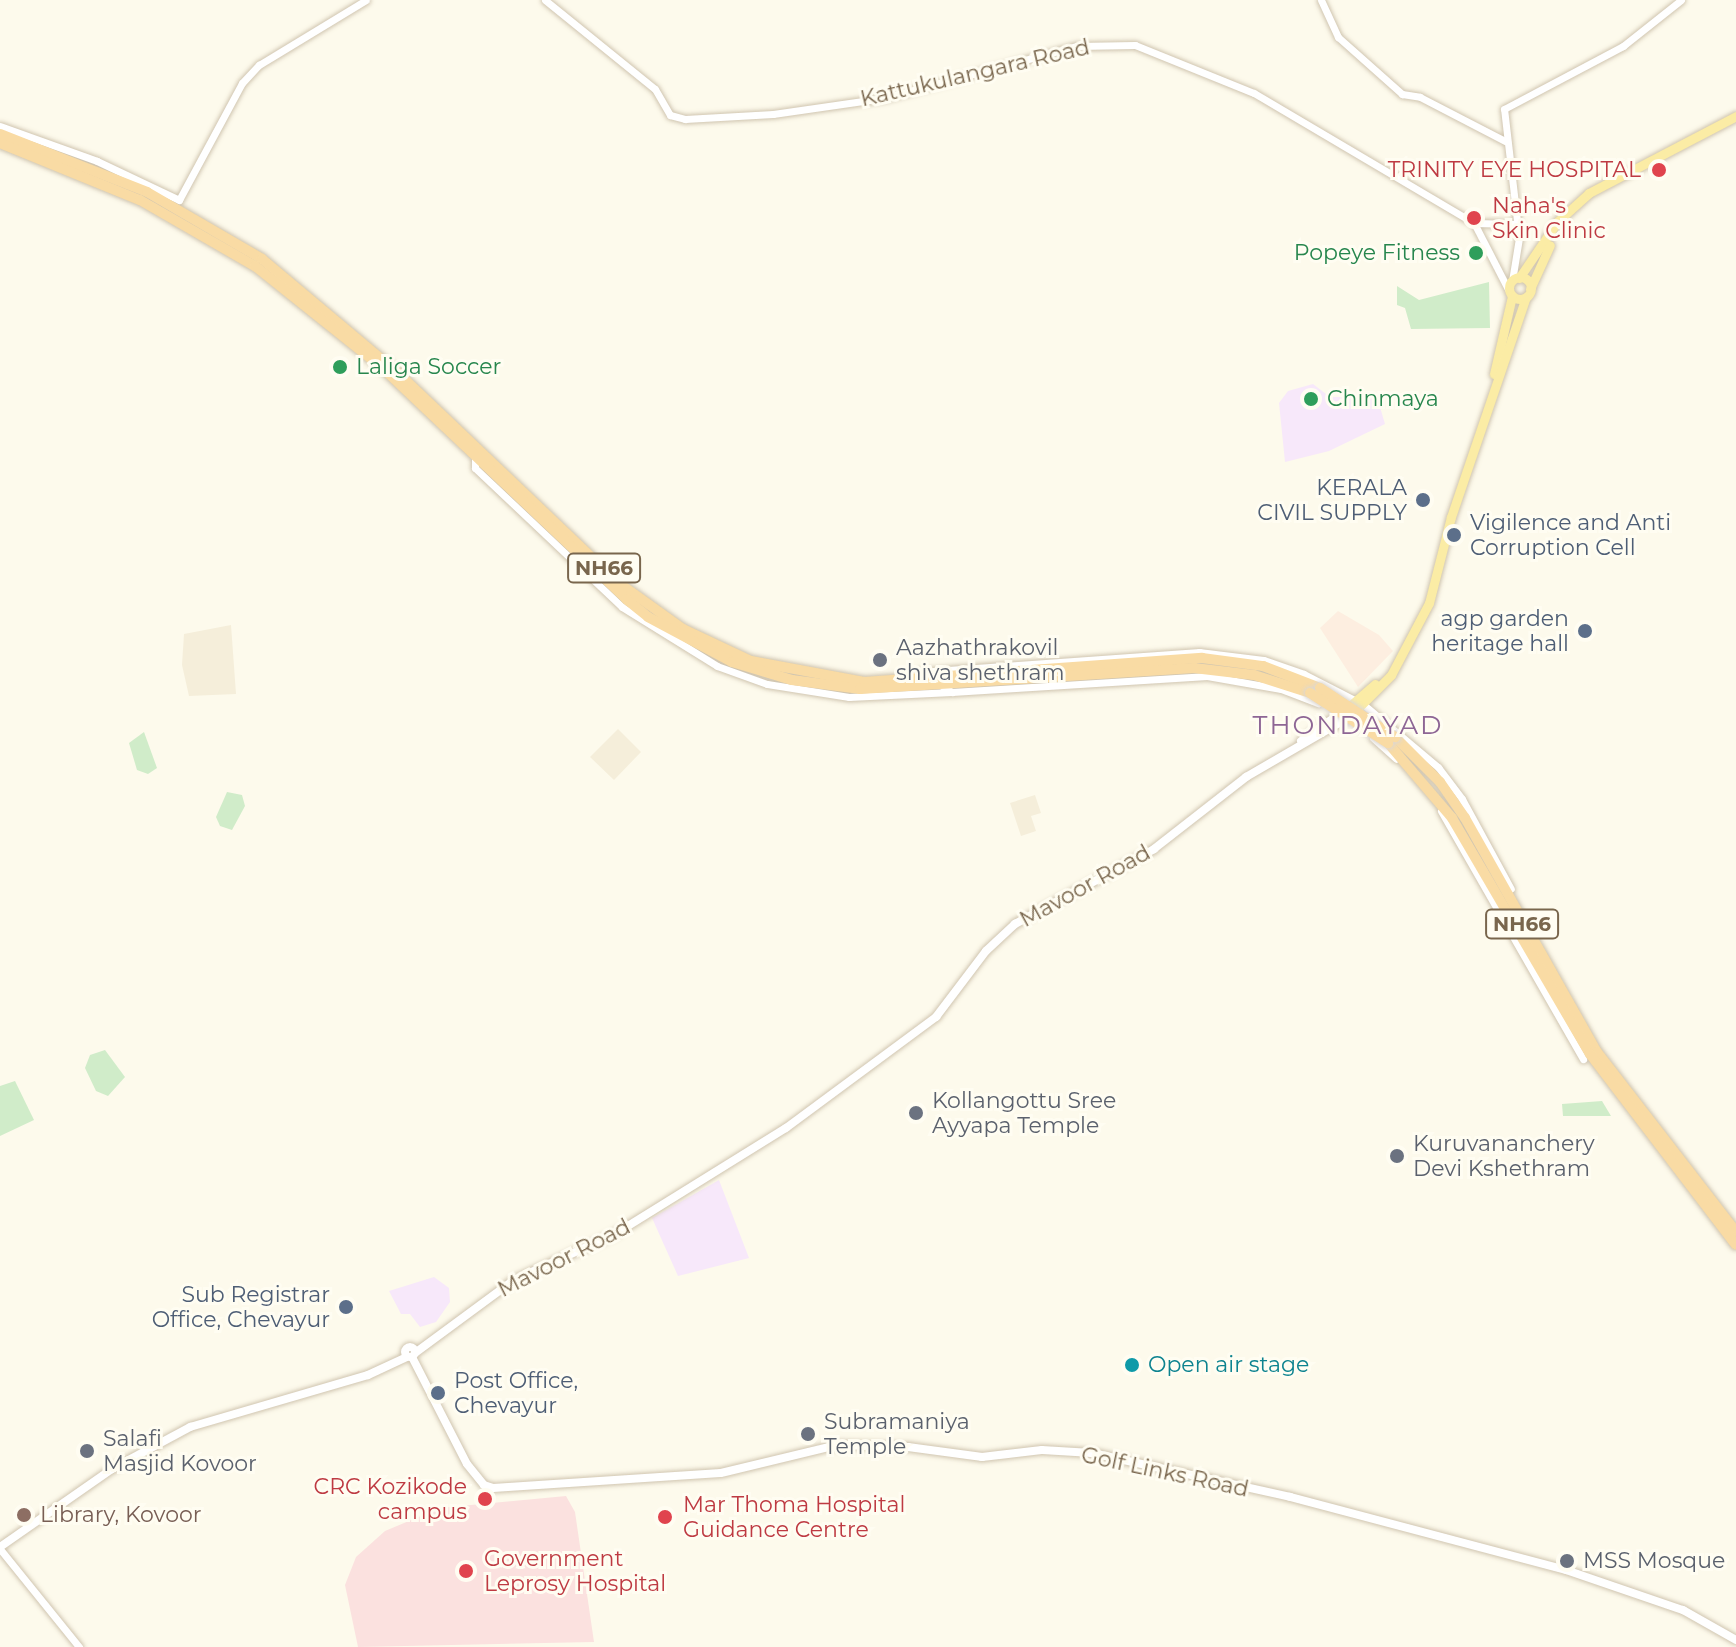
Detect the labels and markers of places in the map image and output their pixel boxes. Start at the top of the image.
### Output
place label: TRINITY EYE HOSPITAL [1388,157,1641,183]
marker: TRINITY EYE HOSPITAL [1648,159,1670,181]
place label: Naha's Skin Clinic [1492,192,1606,244]
marker: Naha's Skin Clinic [1463,207,1485,229]
place label: Popeye Fitness [1294,240,1460,266]
marker: Popeye Fitness [1467,244,1485,262]
place label: Laliga Soccer [356,354,501,380]
marker: Laliga Soccer [331,358,349,376]
place label: Chinmaya [1327,386,1439,412]
marker: Chinmaya [1302,390,1320,408]
place label: KERALA CIVIL SUPPLY [1257,474,1407,526]
marker: KERALA CIVIL SUPPLY [1414,491,1432,509]
place label: Vigilence and Anti Corruption Cell [1470,509,1671,560]
marker: Vigilence and Anti Corruption Cell [1445,526,1463,544]
place label: agp garden heritage hall [1431,605,1569,656]
marker: agp garden heritage hall [1576,622,1594,640]
place label: Aazhathrakovil shiva shethram [896,634,1065,686]
marker: Aazhathrakovil shiva shethram [871,651,889,669]
place label: Kollangottu Sree Ayyapa Temple [932,1087,1116,1138]
marker: Kollangottu Sree Ayyapa Temple [907,1104,925,1122]
place label: Kuruvananchery Devi Kshethram [1413,1130,1595,1182]
marker: Kuruvananchery Devi Kshethram [1388,1147,1406,1165]
place label: Sub Registrar Office, Chevayur [152,1281,330,1332]
marker: Sub Registrar Office, Chevayur [337,1298,355,1316]
place label: Open air stage [1148,1352,1309,1378]
marker: Open air stage [1123,1356,1141,1374]
place label: Post Office, Chevayur [454,1367,578,1418]
marker: Post Office, Chevayur [429,1384,447,1402]
place label: Subramaniya Temple [824,1408,970,1460]
place label: Salafi Masjid Kovoor [103,1425,257,1476]
marker: Subramaniya Temple [799,1425,817,1443]
marker: Salafi Masjid Kovoor [78,1442,96,1460]
place label: CRC Kozikode campus [314,1473,467,1524]
marker: CRC Kozikode campus [474,1488,496,1510]
place label: Mar Thoma Hospital Guidance Centre [683,1491,905,1542]
place label: Library, Kovoor [40,1502,202,1528]
marker: Library, Kovoor [15,1506,33,1524]
marker: Mar Thoma Hospital Guidance Centre [654,1506,676,1528]
place label: Government Leprosy Hospital [484,1545,666,1596]
place label: MSS Mosque [1583,1548,1725,1574]
marker: MSS Mosque [1558,1552,1576,1570]
marker: Government Leprosy Hospital [455,1560,477,1582]

